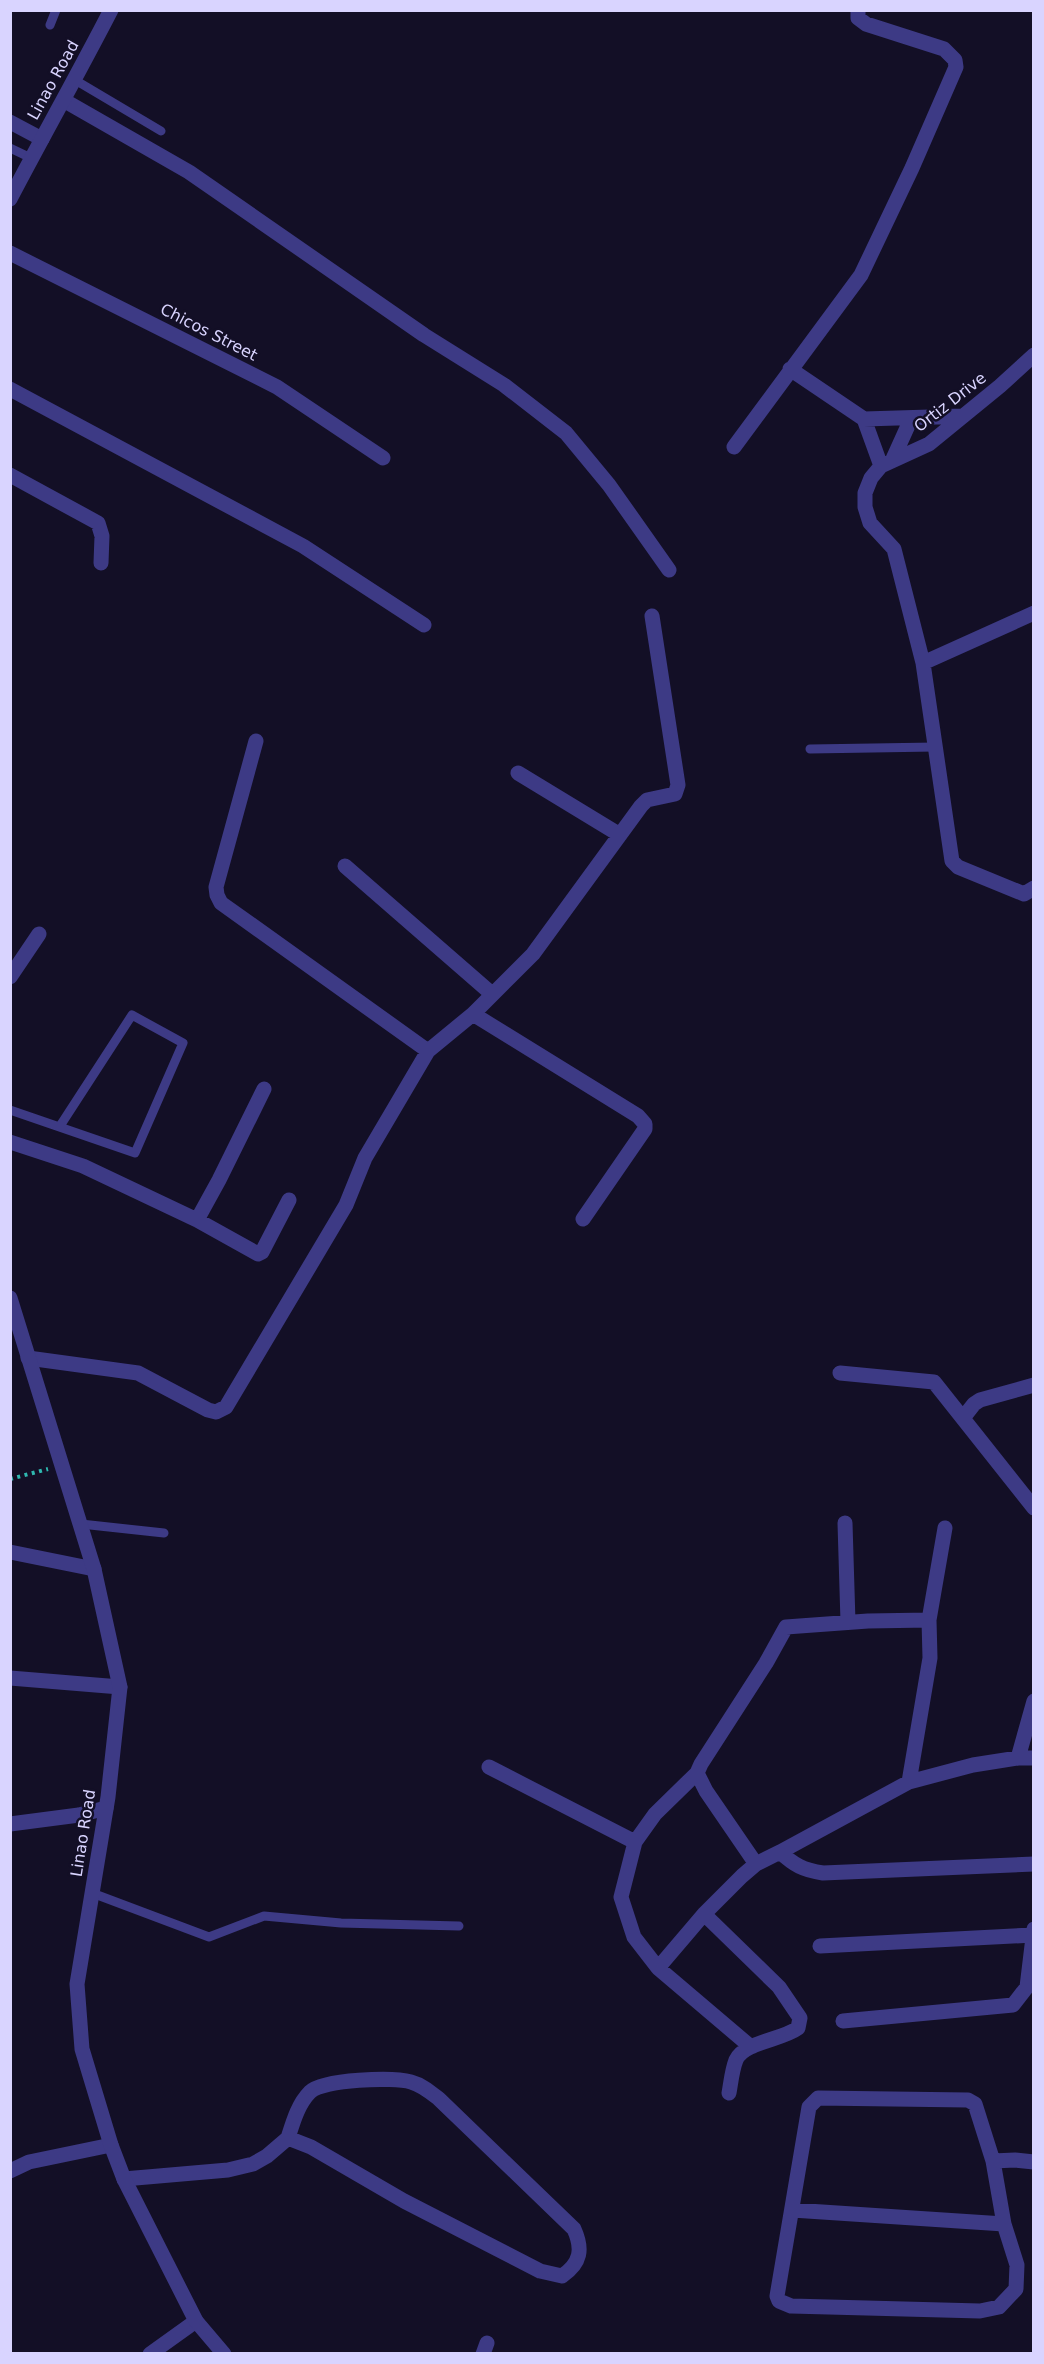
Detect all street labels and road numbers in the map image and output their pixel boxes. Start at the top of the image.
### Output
street label: Linao Road [23,37,83,123]
street label: Chicos Street [157,299,261,365]
street label: Ortiz Drive [910,368,990,436]
street label: Linao Road [67,1788,99,1878]

